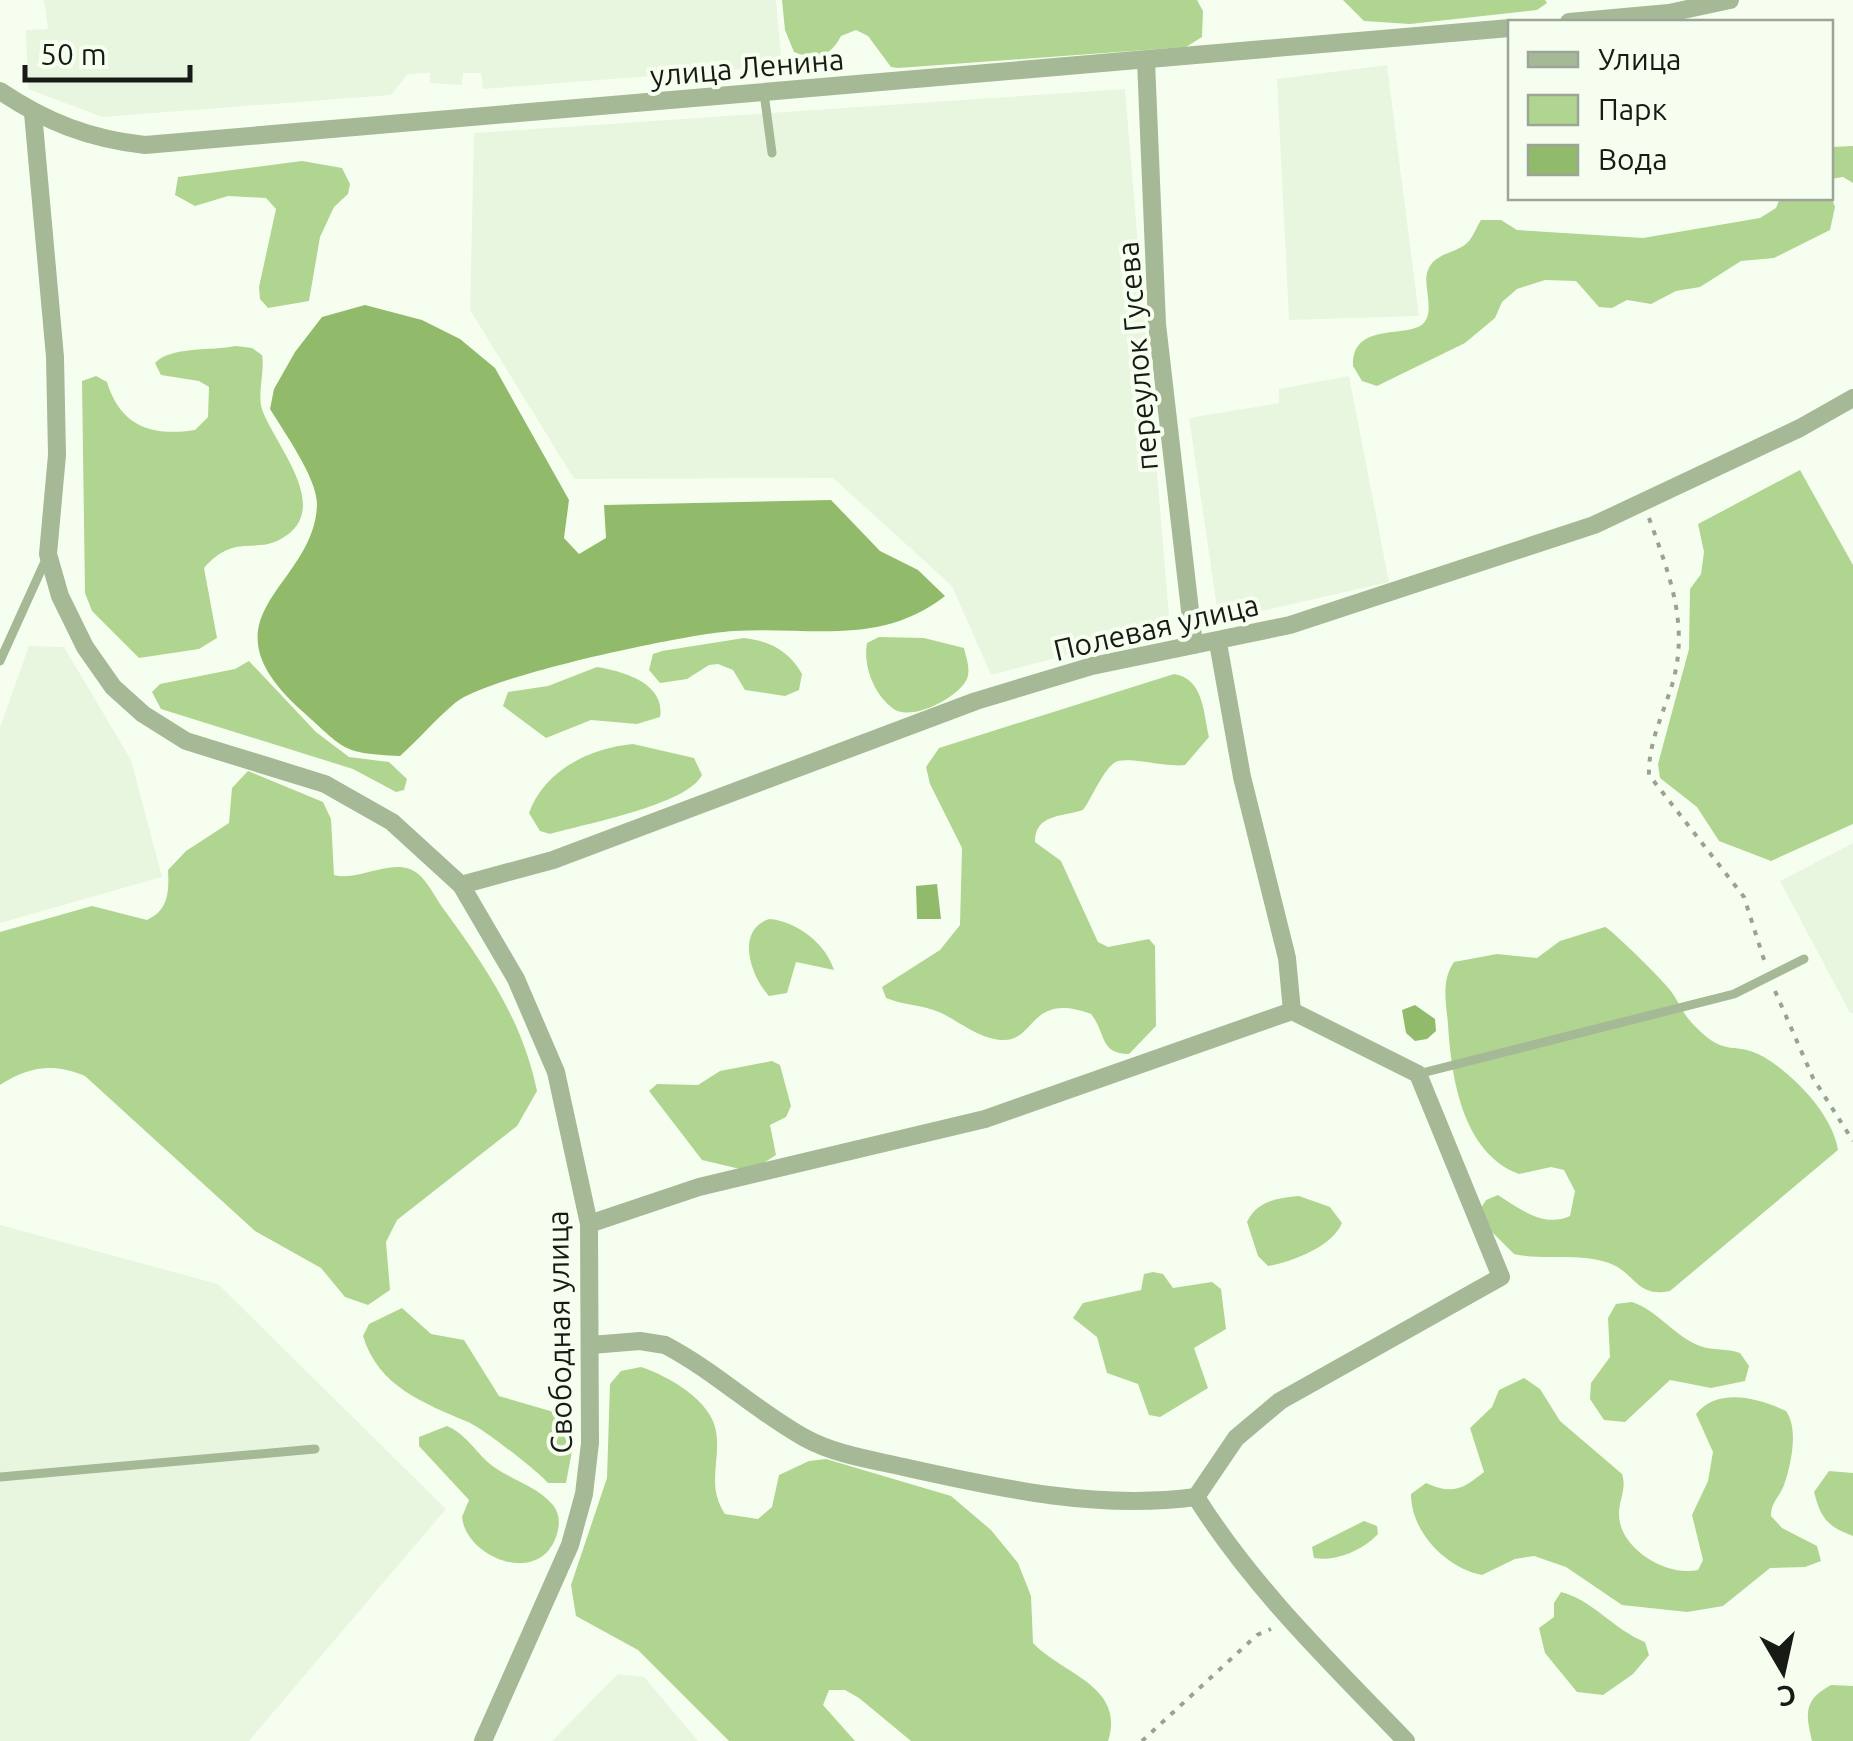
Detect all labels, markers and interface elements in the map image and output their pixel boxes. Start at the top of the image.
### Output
scale bar [25,20,190,82]
legend [1508,20,1833,200]
text: 50 m [40,37,107,71]
street label: улица Ленина [649,42,845,92]
text: Улица [1598,42,1682,76]
text: Парк [1598,92,1667,126]
text: Вода [1598,142,1668,176]
street label: переулок Гусева [1110,240,1164,472]
street label: Полевая улица [1050,587,1262,667]
street label: Свободная улица [540,1210,578,1454]
north arrow [1733,1621,1833,1721]
text: С [1776,1679,1798,1713]

